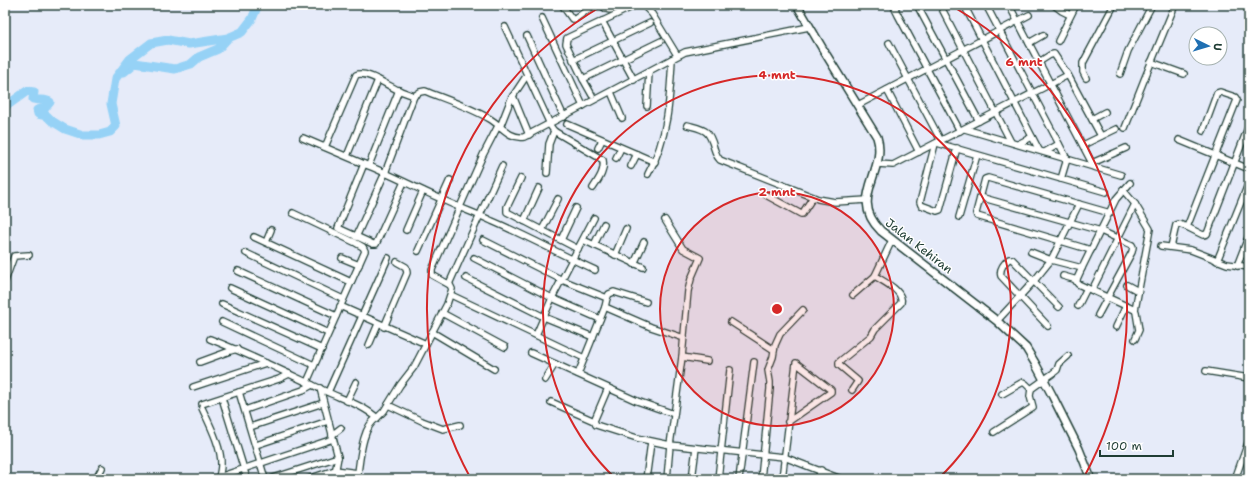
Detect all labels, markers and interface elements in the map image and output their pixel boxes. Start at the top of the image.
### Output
north arrow [1188,26,1228,66]
text: U [1210,42,1225,51]
text: 6 mnt [1005,54,1043,70]
text: 4 mnt [758,67,796,83]
text: 2 mnt [758,184,796,200]
street label: Jalan Kehiran [882,215,956,277]
centre of rings [770,302,784,316]
scale bar [1100,432,1173,458]
text: 100 m [1106,438,1142,454]

